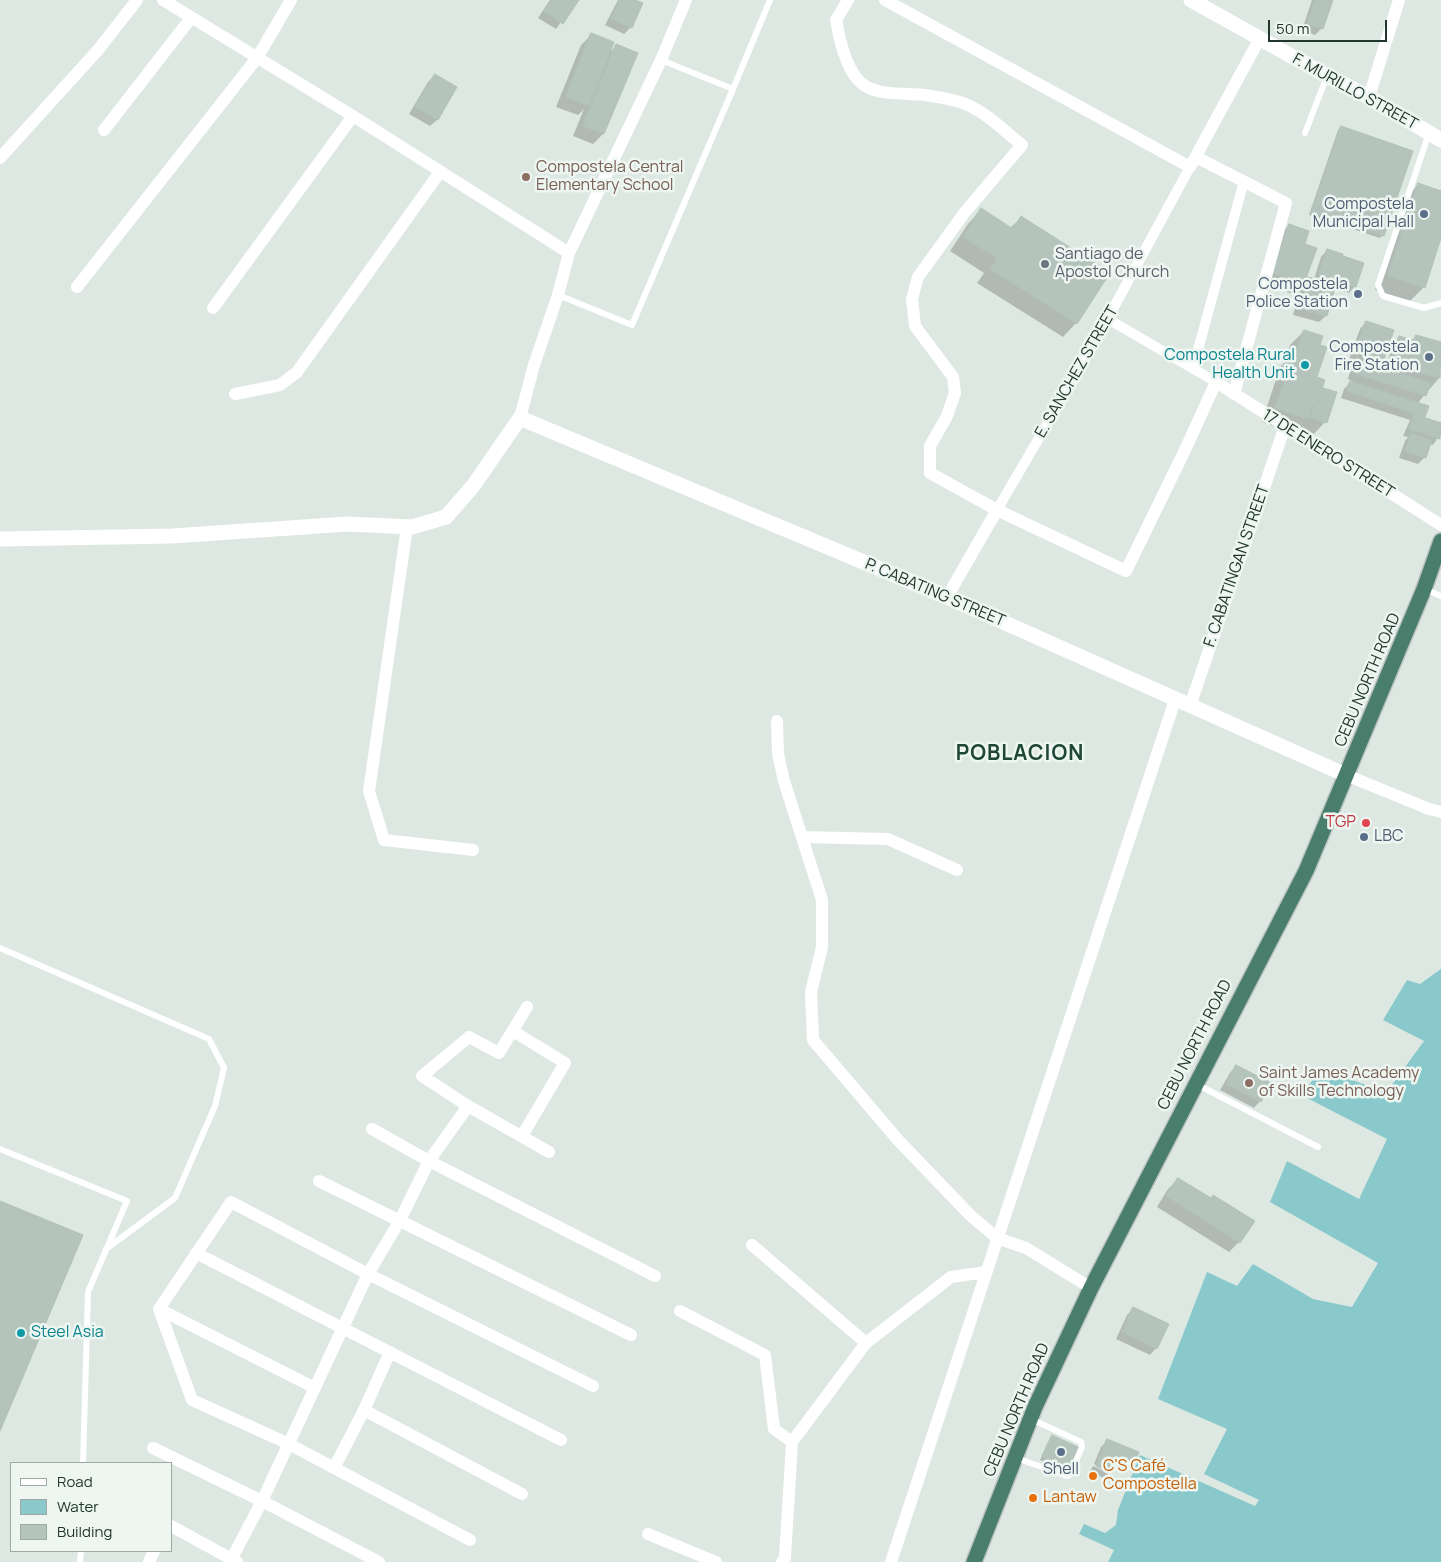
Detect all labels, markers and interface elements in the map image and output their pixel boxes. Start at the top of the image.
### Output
scale bar [1271,10,1390,42]
text: 50 m [1276,18,1310,39]
street label: F. MURILLO STREET [1289,50,1421,134]
place label: Compostela Central Elementary School [536,158,684,196]
marker: Compostela Central Elementary School [520,171,532,183]
place label: Compostela Municipal Hall [1313,195,1414,233]
marker: Compostela Municipal Hall [1418,208,1430,220]
place label: Santiago de Apostol Church [1055,245,1169,283]
marker: Santiago de Apostol Church [1039,258,1051,270]
place label: Compostela Police Station [1246,275,1348,313]
marker: Compostela Police Station [1352,288,1364,300]
street label: E. SANCHEZ STREET [1031,303,1123,441]
place label: Compostela Fire Station [1329,338,1419,376]
place label: Compostela Rural Health Unit [1164,346,1295,384]
marker: Compostela Fire Station [1423,351,1435,363]
marker: Compostela Rural Health Unit [1299,359,1311,371]
street label: 17 DE ENERO STREET [1259,406,1397,502]
street label: F. CABATINGAN STREET [1200,482,1274,650]
street label: P. CABATING STREET [862,555,1008,631]
street label: CEBU NORTH ROAD [1331,610,1405,750]
district label: POBLACION [955,741,1085,767]
place label: TGP [1326,813,1356,833]
marker: TGP [1360,817,1372,829]
place label: LBC [1374,827,1403,847]
marker: LBC [1358,831,1370,843]
street label: CEBU NORTH ROAD [1154,977,1236,1113]
place label: Saint James Academy of Skills Technology [1259,1064,1419,1102]
marker: Saint James Academy of Skills Technology [1243,1077,1255,1089]
place label: Steel Asia [31,1323,104,1343]
marker: Steel Asia [15,1327,27,1339]
street label: CEBU NORTH ROAD [980,1340,1054,1480]
marker: Shell [1055,1446,1067,1458]
place label: C'S Café Compostella [1103,1457,1197,1495]
place label: Shell [1043,1460,1079,1480]
legend [10,1462,172,1552]
marker: C'S Café Compostella [1087,1470,1099,1482]
text: Road [57,1471,93,1492]
place label: Lantaw [1043,1488,1097,1508]
marker: Lantaw [1027,1492,1039,1504]
text: Water [57,1496,99,1517]
text: Building [57,1521,112,1542]

